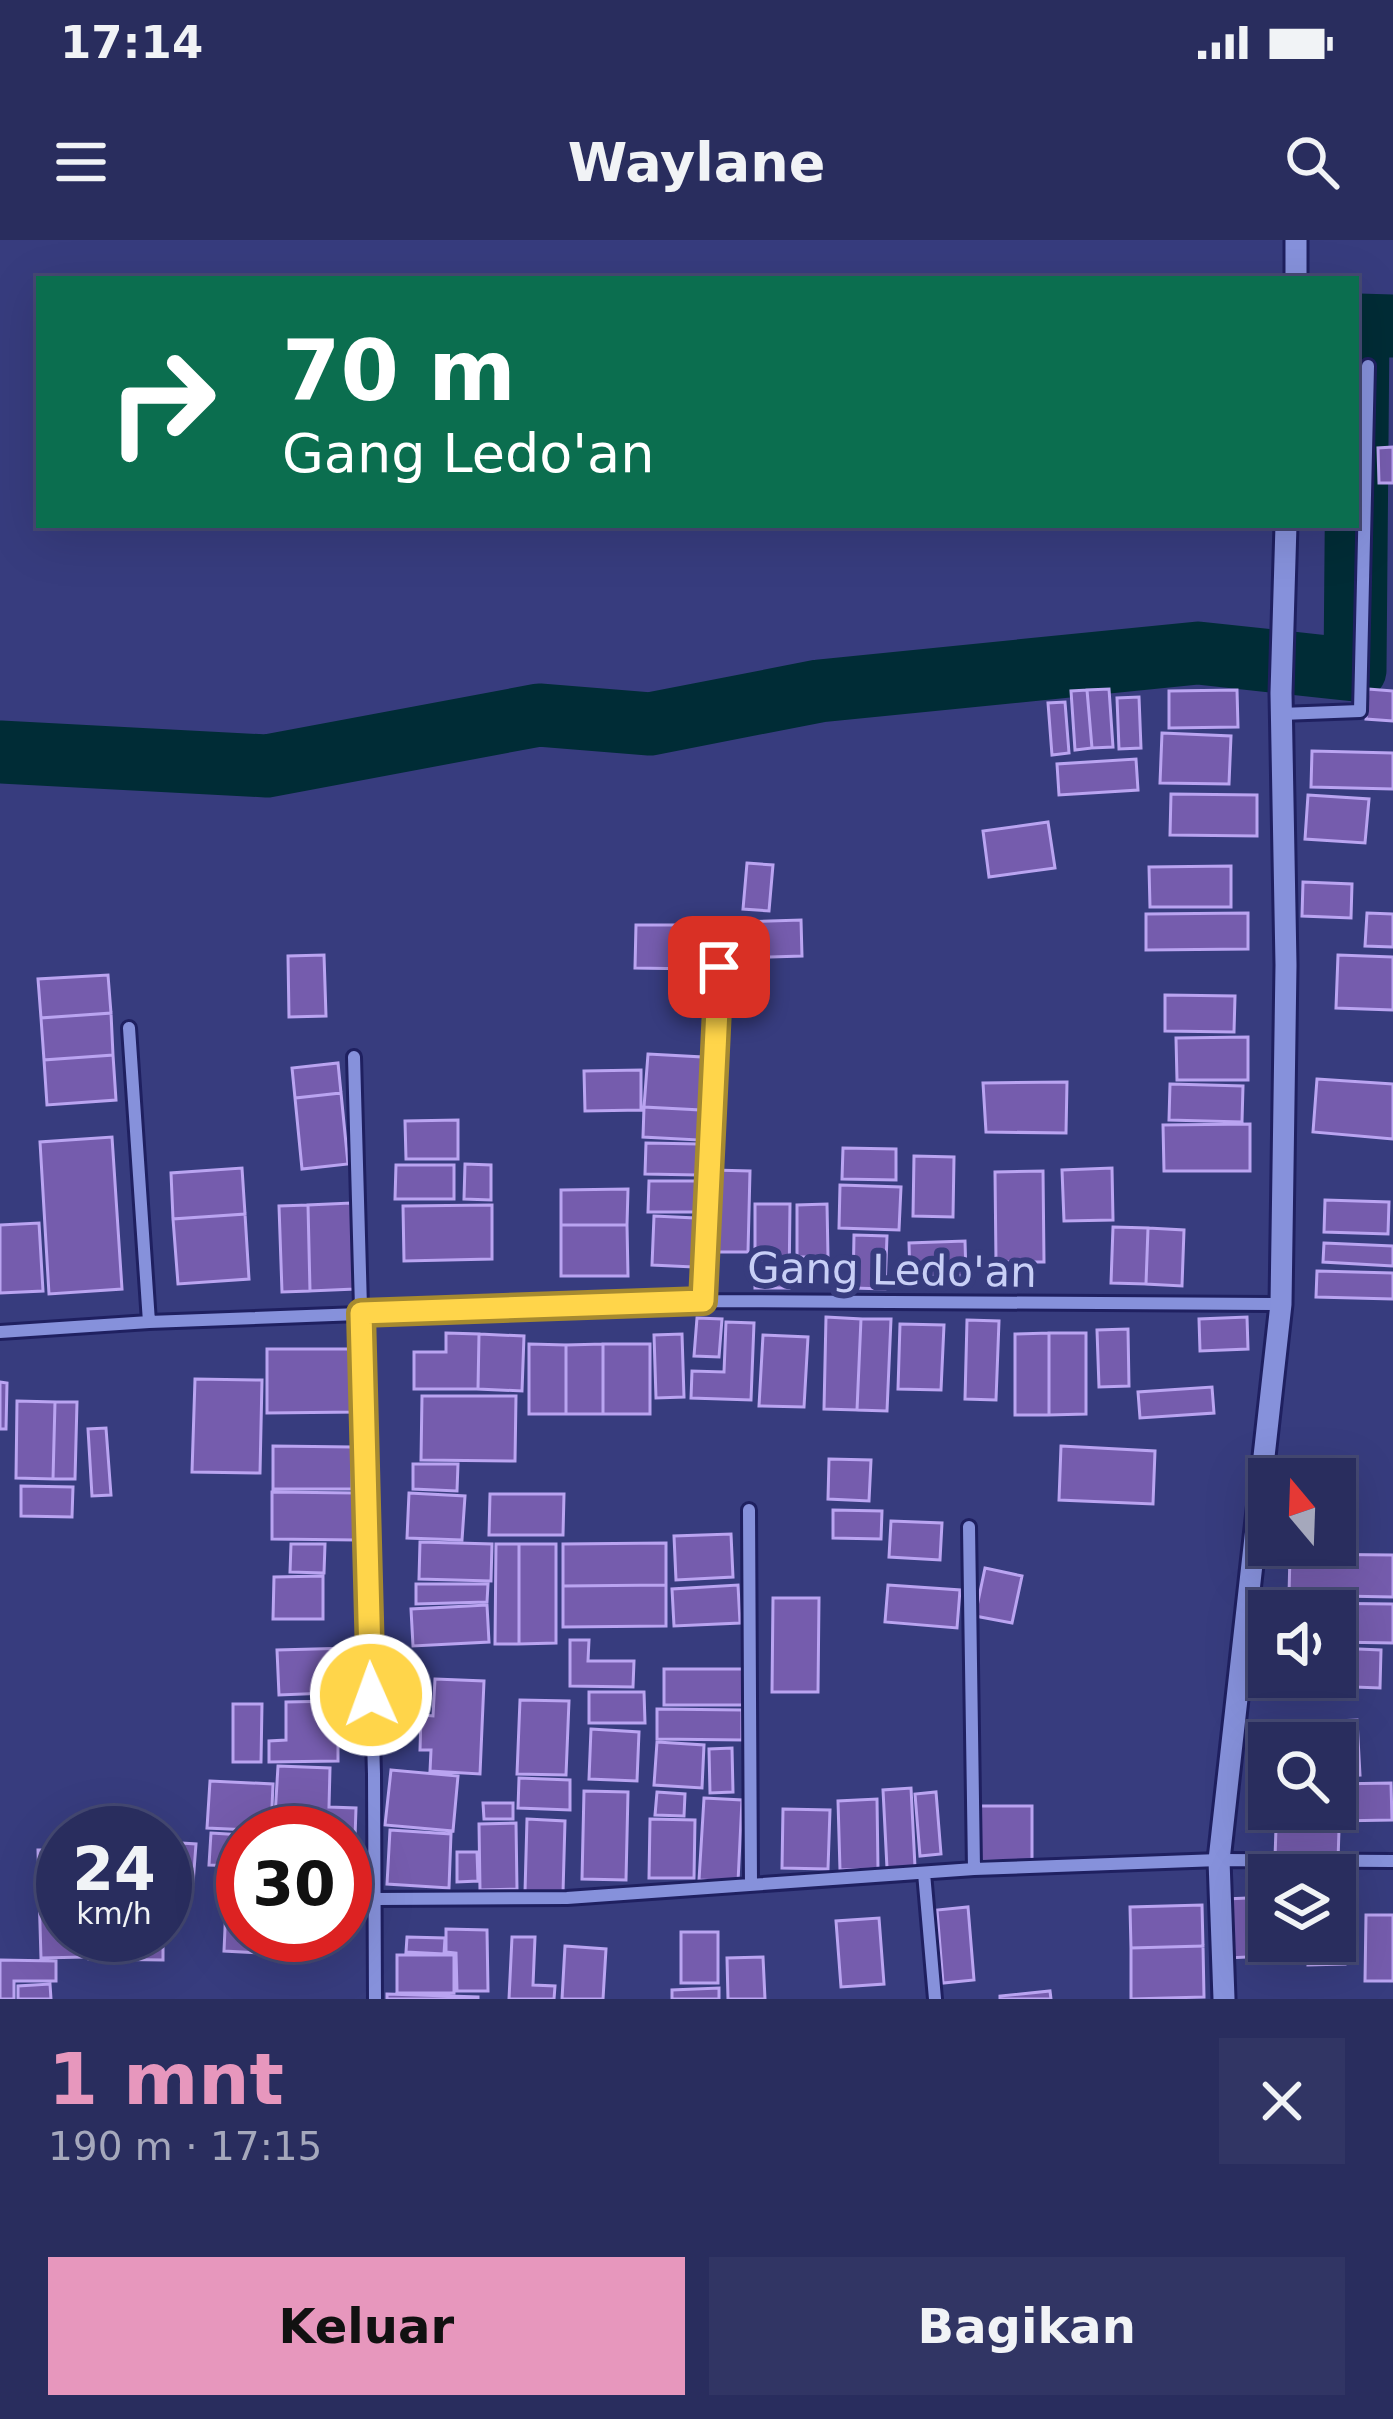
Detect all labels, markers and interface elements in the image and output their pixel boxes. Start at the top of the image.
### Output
text: 17:14 [60,16,203,69]
icon: menu [48,129,114,195]
icon: search [1279,129,1345,195]
text: Waylane [568,131,825,194]
text: 70 m [282,322,516,420]
icon: right [84,324,240,480]
text: Gang Ledo'an [282,422,654,485]
pin [668,916,770,1018]
icon: arrive [686,934,752,1000]
street label: Gang Ledo'an [747,1243,1037,1297]
north arrow [1248,1458,1356,1566]
map controls [1248,1458,1356,1962]
button: sound [1248,1590,1356,1698]
position arrow [308,1632,434,1758]
button: search [1248,1722,1356,1830]
speed limit sign: 30 [216,1806,372,1962]
text: 24 [72,1834,156,1904]
button: layers [1248,1854,1356,1962]
text: km/h [76,1896,152,1931]
text: 1 mnt [48,2037,284,2121]
button: close [1219,2038,1345,2164]
text: 190 m · 17:15 [48,2124,322,2169]
button: Keluar [48,2257,685,2395]
button: Bagikan [709,2257,1345,2395]

